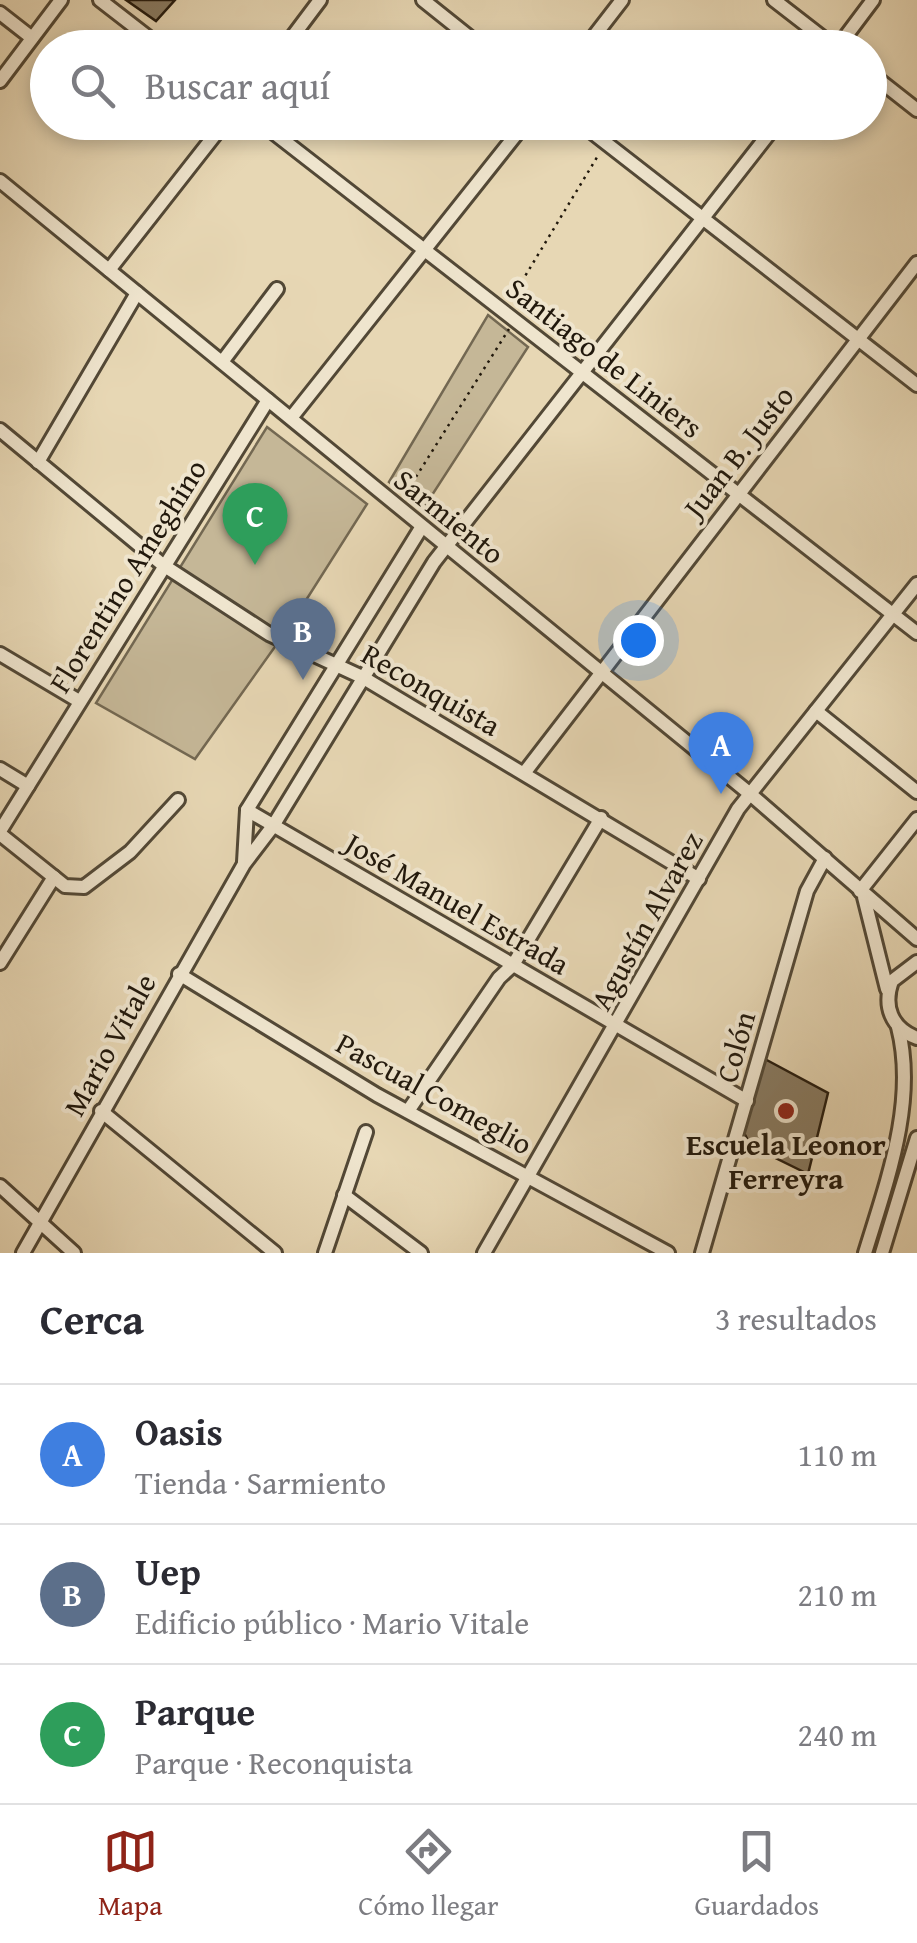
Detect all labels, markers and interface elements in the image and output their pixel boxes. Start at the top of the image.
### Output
search box [30,30,887,140]
text: Buscar aquí [145,57,330,113]
icon: search [65,58,120,113]
street label: Santiago de Liniers [497,266,712,448]
street label: Juan B. Justo [670,376,804,530]
street label: Florentino Ameghino [37,450,217,701]
street label: Sarmiento [385,458,514,575]
pin: C [222,482,288,565]
pin: B [270,598,336,680]
your location [613,615,664,666]
street label: Reconquista [354,632,509,747]
pin: A [688,712,754,794]
street label: José Manuel Estrada [334,819,578,985]
street label: Agustín Alvarez [579,823,713,1018]
street label: Mario Vitale [52,965,166,1124]
street label: Colón [704,1006,766,1087]
street label: Pascual Comeglio [328,1021,541,1165]
marker: Escuela Leonor Ferreyra [775,1100,797,1122]
place label: Escuela Leonor Ferreyra [686,1122,886,1200]
text: Cerca [40,1288,144,1349]
text: 3 resultados [715,1295,877,1342]
text: Oasis [135,1403,223,1459]
text: A [62,1431,83,1478]
text: 110 m [798,1431,877,1478]
text: Tienda · Sarmiento [135,1459,386,1506]
text: Uep [135,1543,201,1599]
text: B [63,1571,82,1618]
text: 210 m [798,1571,877,1618]
text: Edificio público · Mario Vitale [135,1599,529,1646]
text: Parque [135,1683,255,1739]
text: C [63,1711,82,1758]
text: 240 m [798,1711,877,1758]
text: Parque · Reconquista [135,1739,413,1786]
tab: Mapa [98,1824,162,1925]
tab: Cómo llegar [358,1824,499,1925]
tab: Guardados [694,1824,819,1925]

